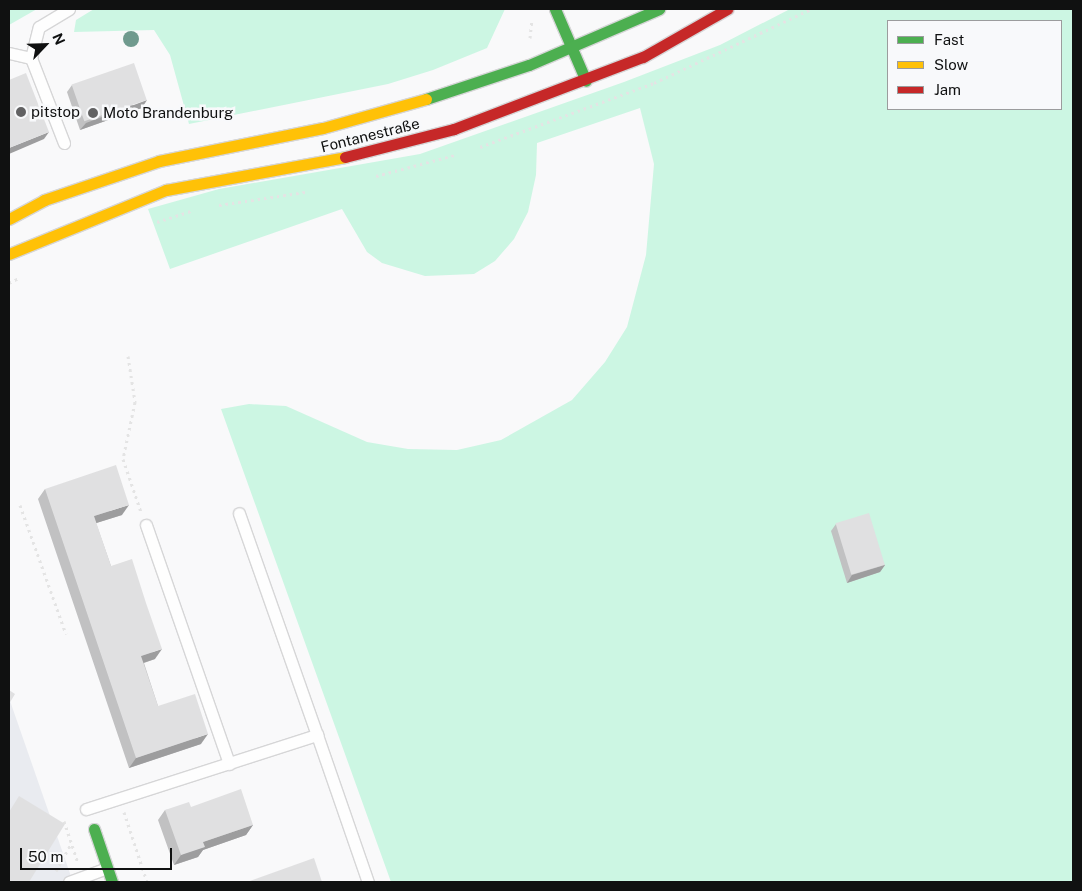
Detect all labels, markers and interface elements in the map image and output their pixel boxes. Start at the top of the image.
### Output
north arrow [20,20,70,70]
legend [887,20,1062,110]
text: N [49,31,68,47]
text: Fast [934,31,964,48]
text: Slow [934,56,968,73]
text: Jam [934,81,961,98]
place label: pitstop [31,103,80,121]
place label: Moto Brandenburg [103,104,233,122]
marker: pitstop [15,106,27,118]
marker: Moto Brandenburg [87,107,99,119]
street label: Fontanestraße [319,114,421,156]
scale bar [22,838,175,870]
text: 50 m [28,848,63,865]

